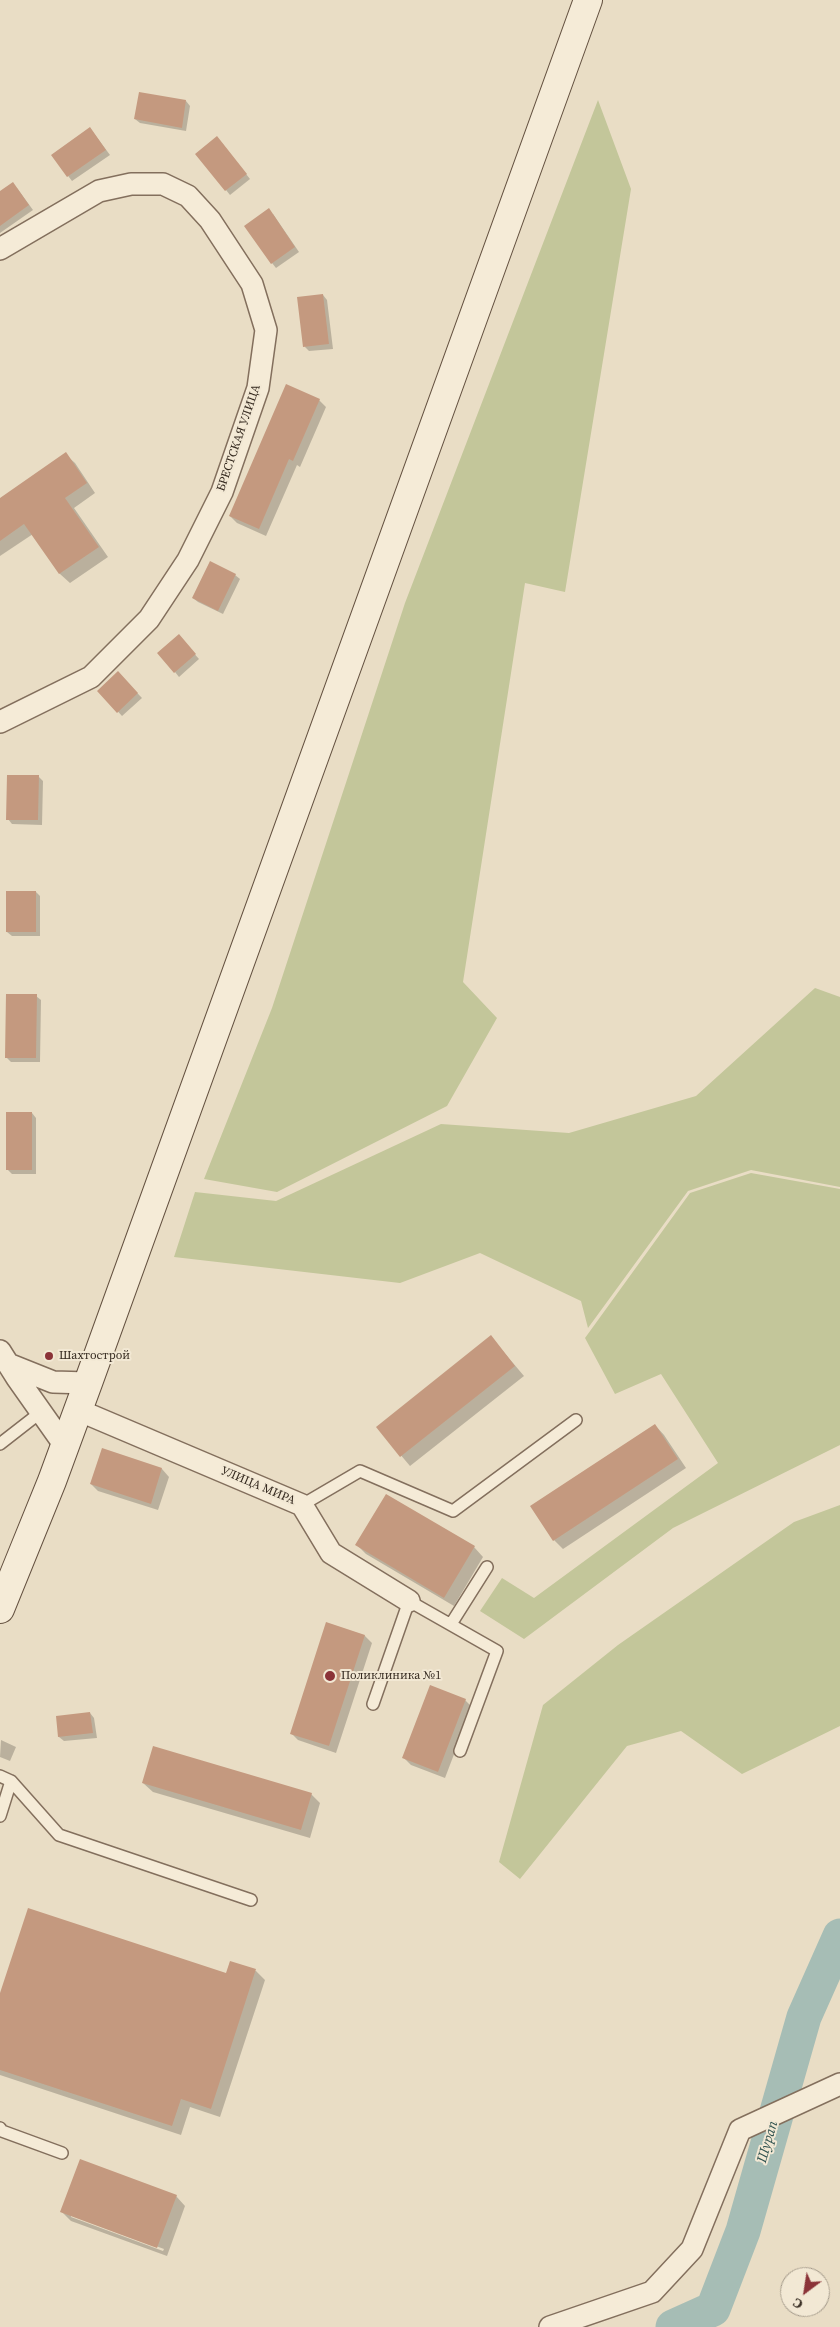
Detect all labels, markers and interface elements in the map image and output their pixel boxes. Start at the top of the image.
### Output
street label: БРЕСТСКАЯ УЛИЦА [214,383,264,493]
place label: Шахтострой [59,1349,130,1363]
marker: Шахтострой [43,1350,55,1362]
street label: УЛИЦА МИРА [219,1464,297,1508]
marker: Поликлиника №1 [323,1669,337,1683]
place label: Поликлиника №1 [341,1669,441,1683]
water label: Шурап [754,2119,782,2165]
north arrow [780,2267,830,2317]
text: С [789,2293,807,2315]

